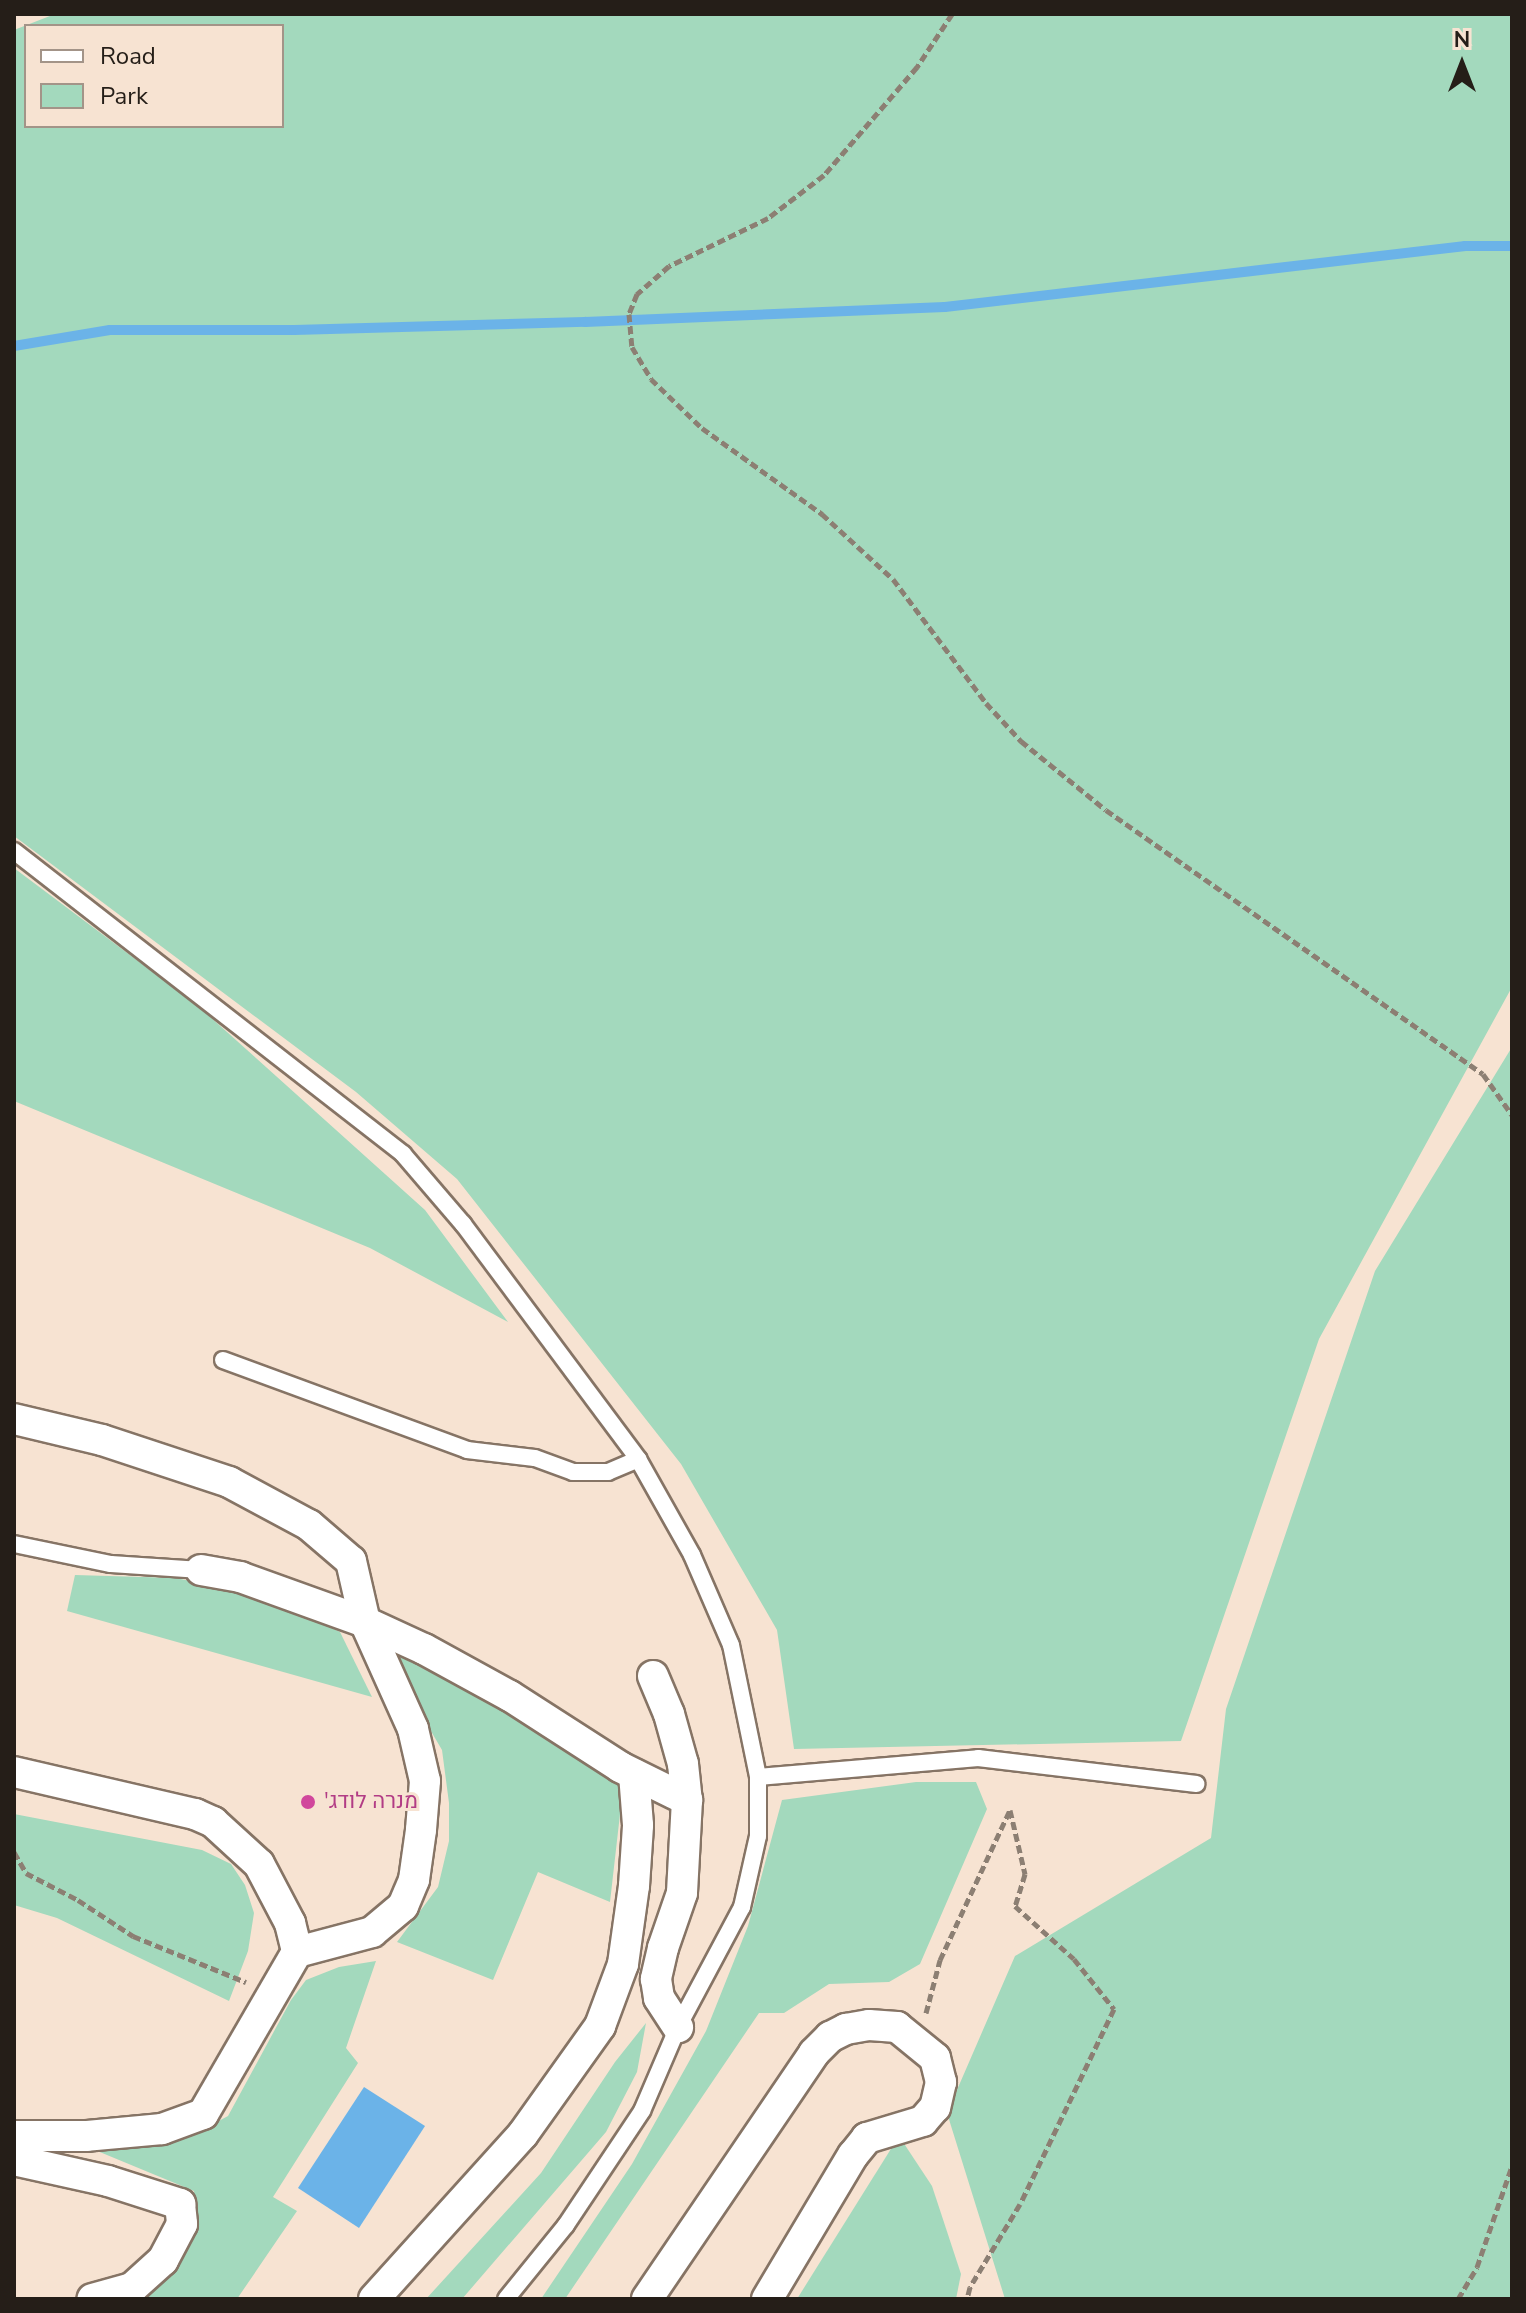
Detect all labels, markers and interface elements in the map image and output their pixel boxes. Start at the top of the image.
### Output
legend [24,24,284,128]
north arrow [1422,24,1502,104]
text: N [1454,25,1470,55]
text: Road [100,40,156,72]
text: Park [100,80,148,112]
place label: 'מנרה לודג [324,1789,418,1815]
marker: 'מנרה לודג [299,1793,317,1811]

